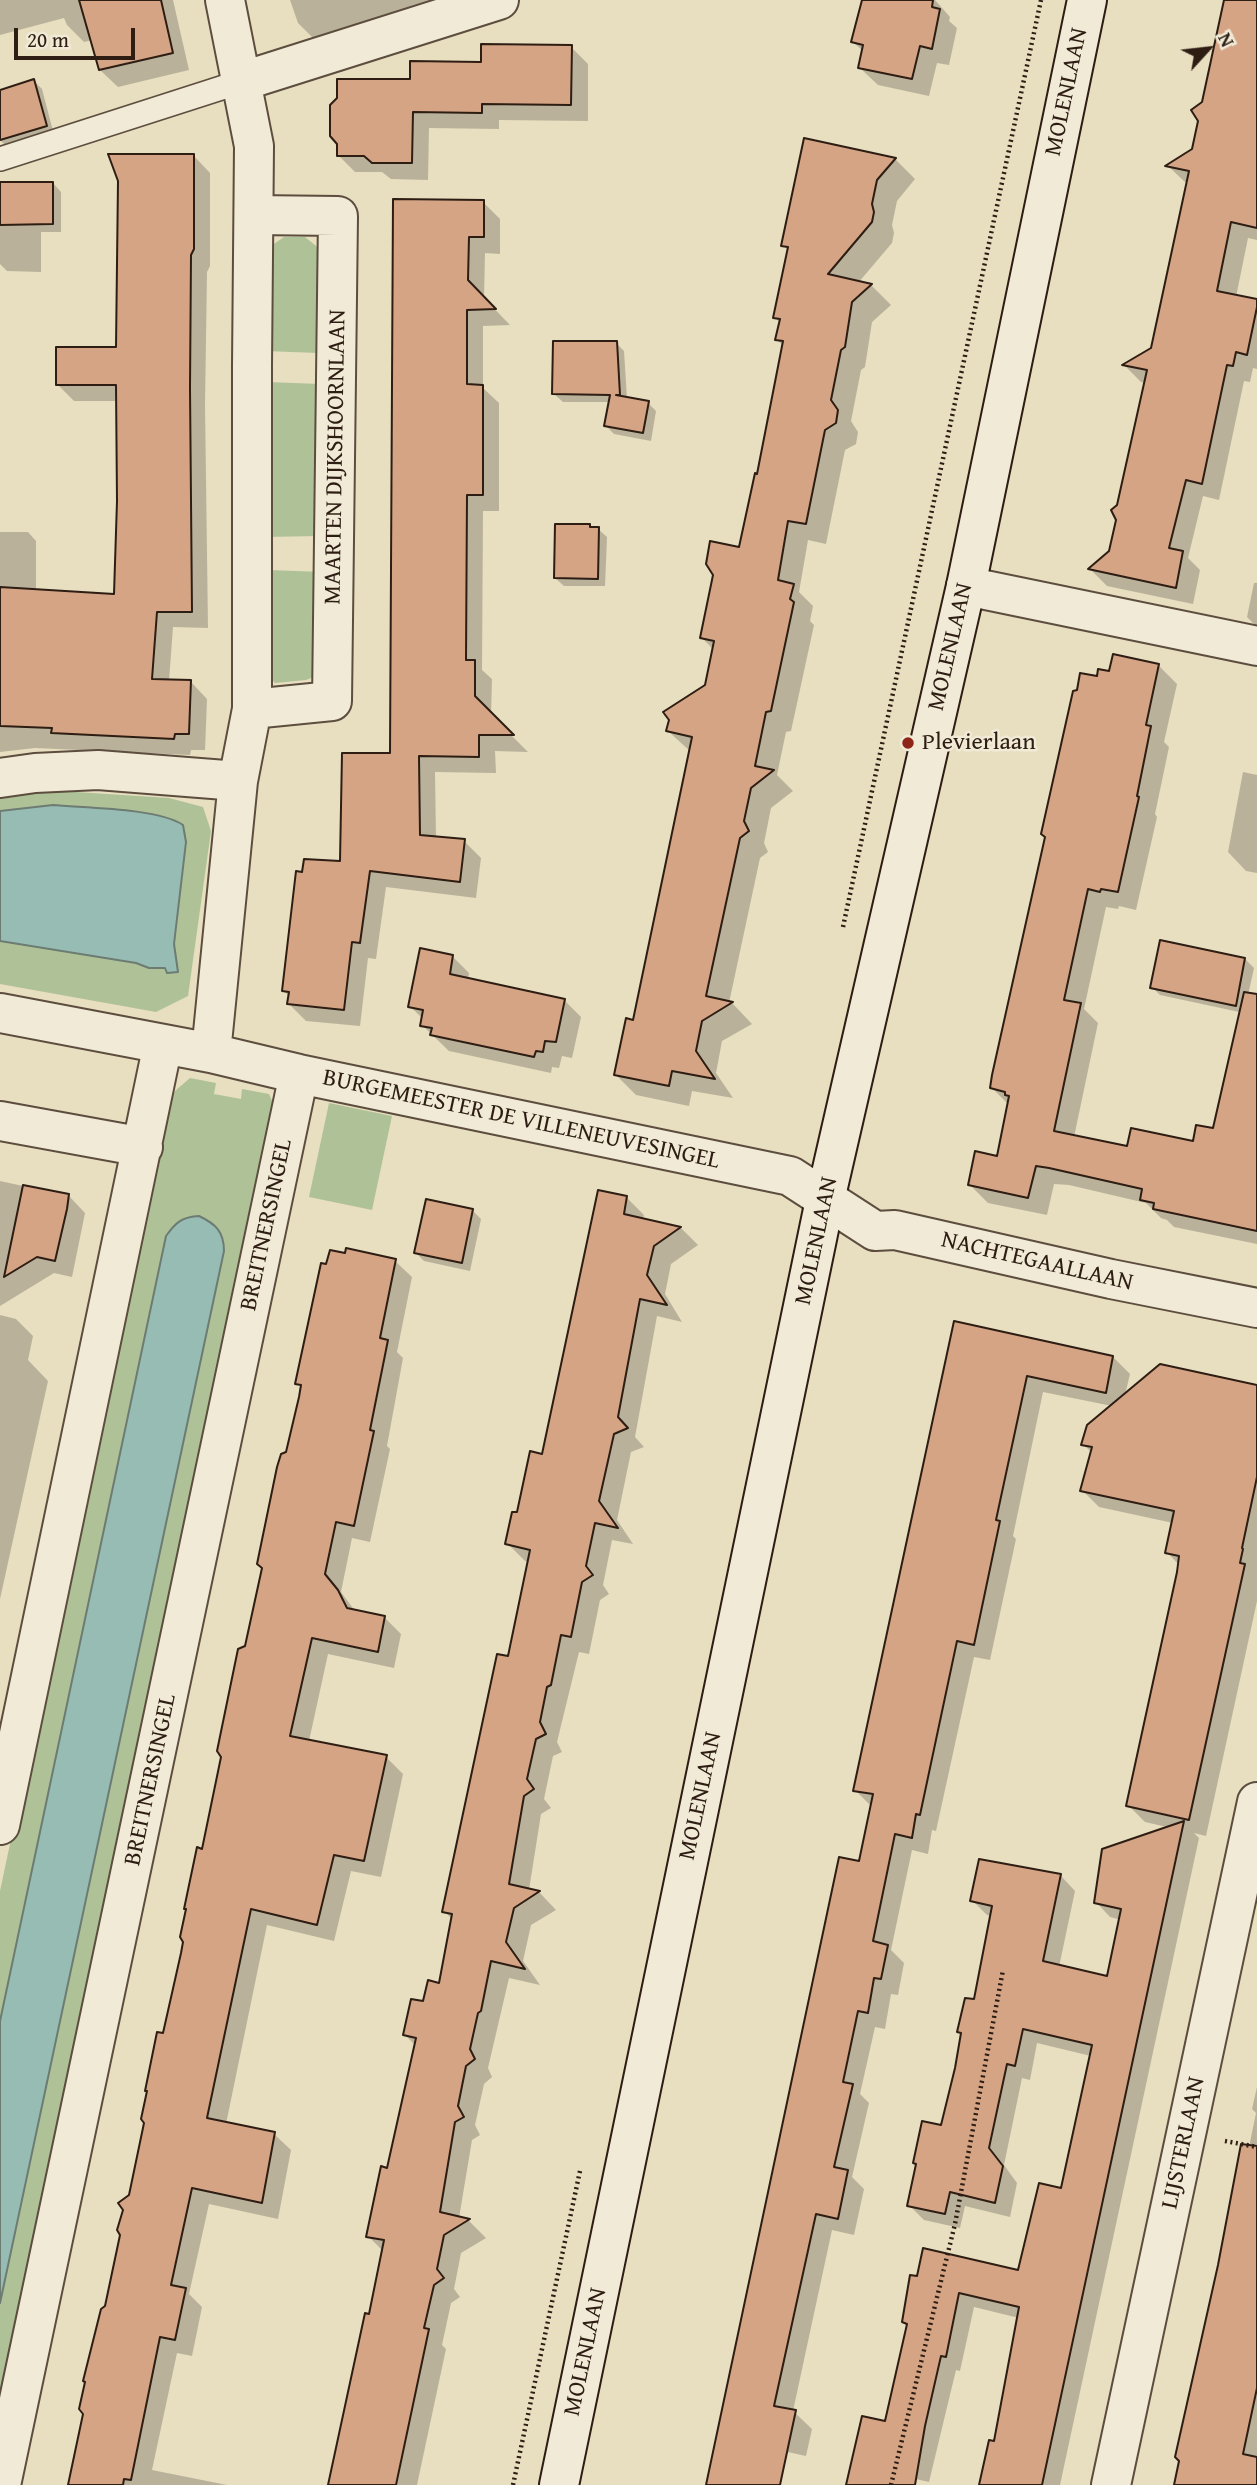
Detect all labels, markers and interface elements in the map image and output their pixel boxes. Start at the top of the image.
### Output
scale bar [18,14,138,58]
north arrow [1173,14,1243,84]
text: 20 m [27,24,69,55]
street label: MOLENLAAN [1039,25,1095,159]
text: N [1211,27,1242,51]
street label: MAARTEN DIJKSHOORNLAAN [319,309,353,605]
street label: MOLENLAAN [922,580,980,714]
place label: Plevierlaan [922,729,1036,757]
marker: Plevierlaan [900,735,916,751]
street label: BURGEMEESTER DE VILLENEUVESINGEL [320,1064,722,1176]
street label: BREITNERSINGEL [235,1137,299,1313]
street label: MOLENLAAN [789,1174,845,1308]
street label: NACHTEGAALLAAN [938,1226,1136,1298]
street label: BREITNERSINGEL [119,1692,183,1868]
street label: MOLENLAAN [673,1729,729,1863]
street label: LIJSTERLAAN [1156,2074,1212,2212]
street label: MOLENLAAN [558,2285,614,2419]

